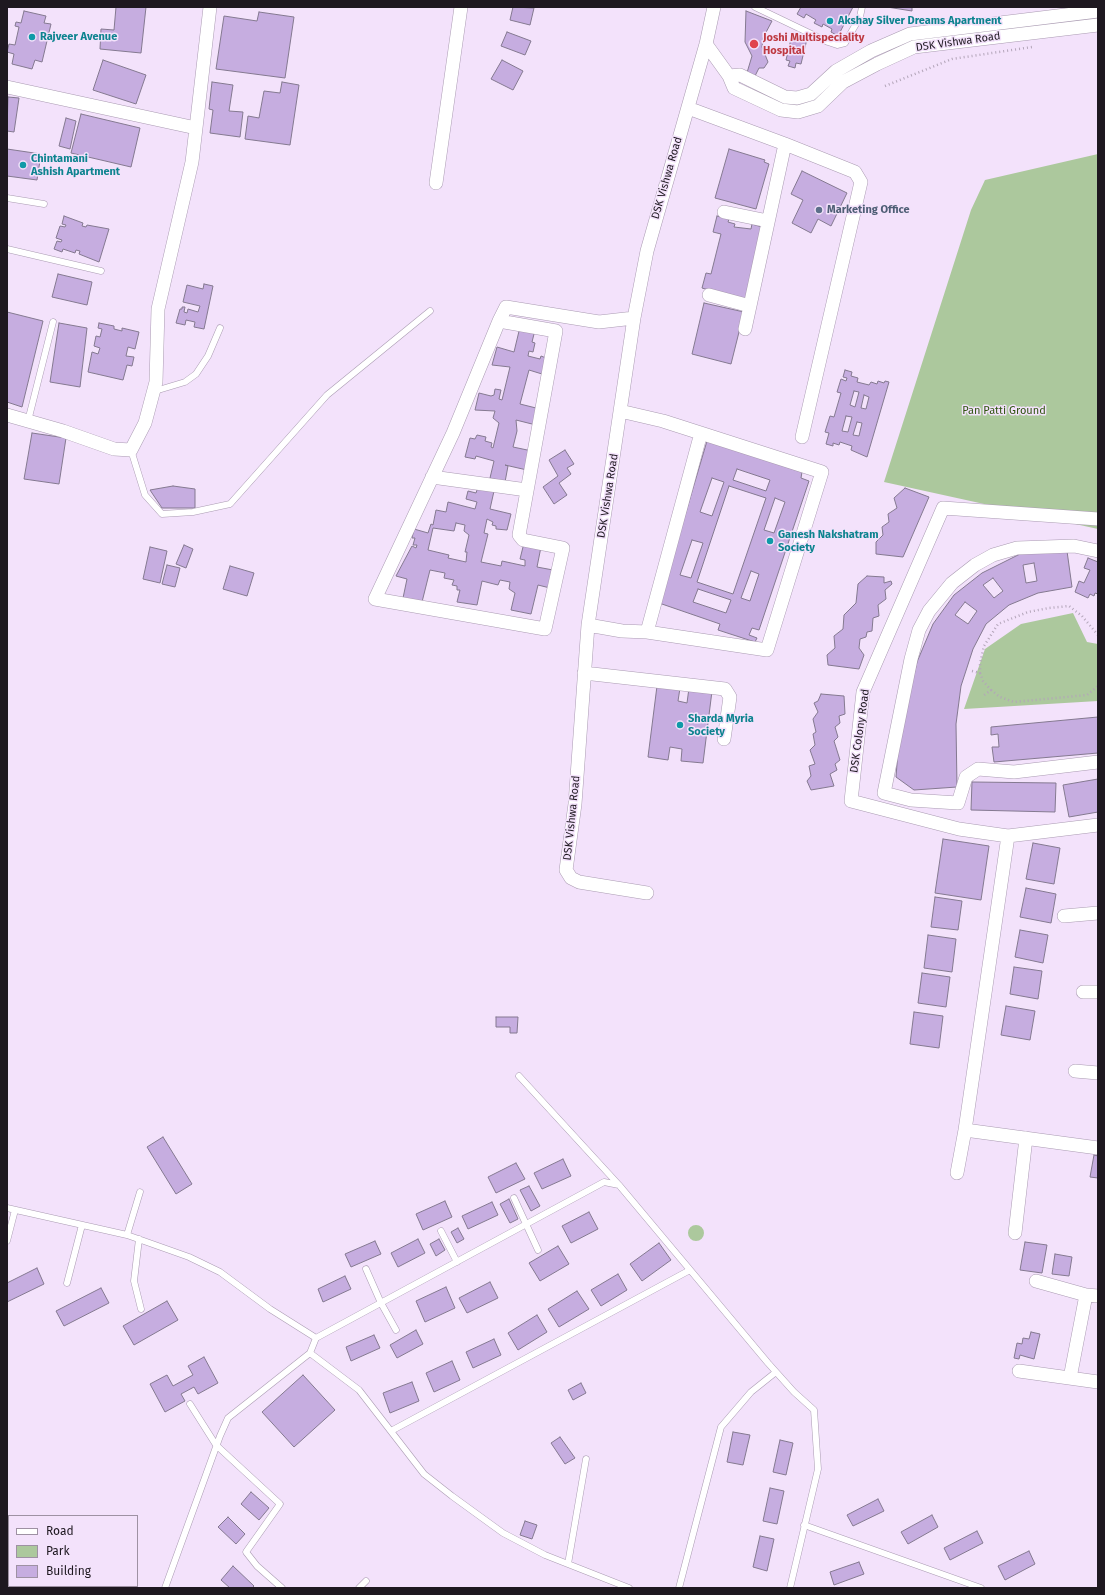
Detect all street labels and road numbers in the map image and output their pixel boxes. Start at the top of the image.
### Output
street label: DSK Vishwa Road [915,30,1001,54]
street label: DSK Vishwa Road [649,135,685,221]
street label: DSK Vishwa Road [595,453,621,539]
street label: DSK Colony Road [848,688,872,774]
street label: DSK Vishwa Road [561,775,583,861]

